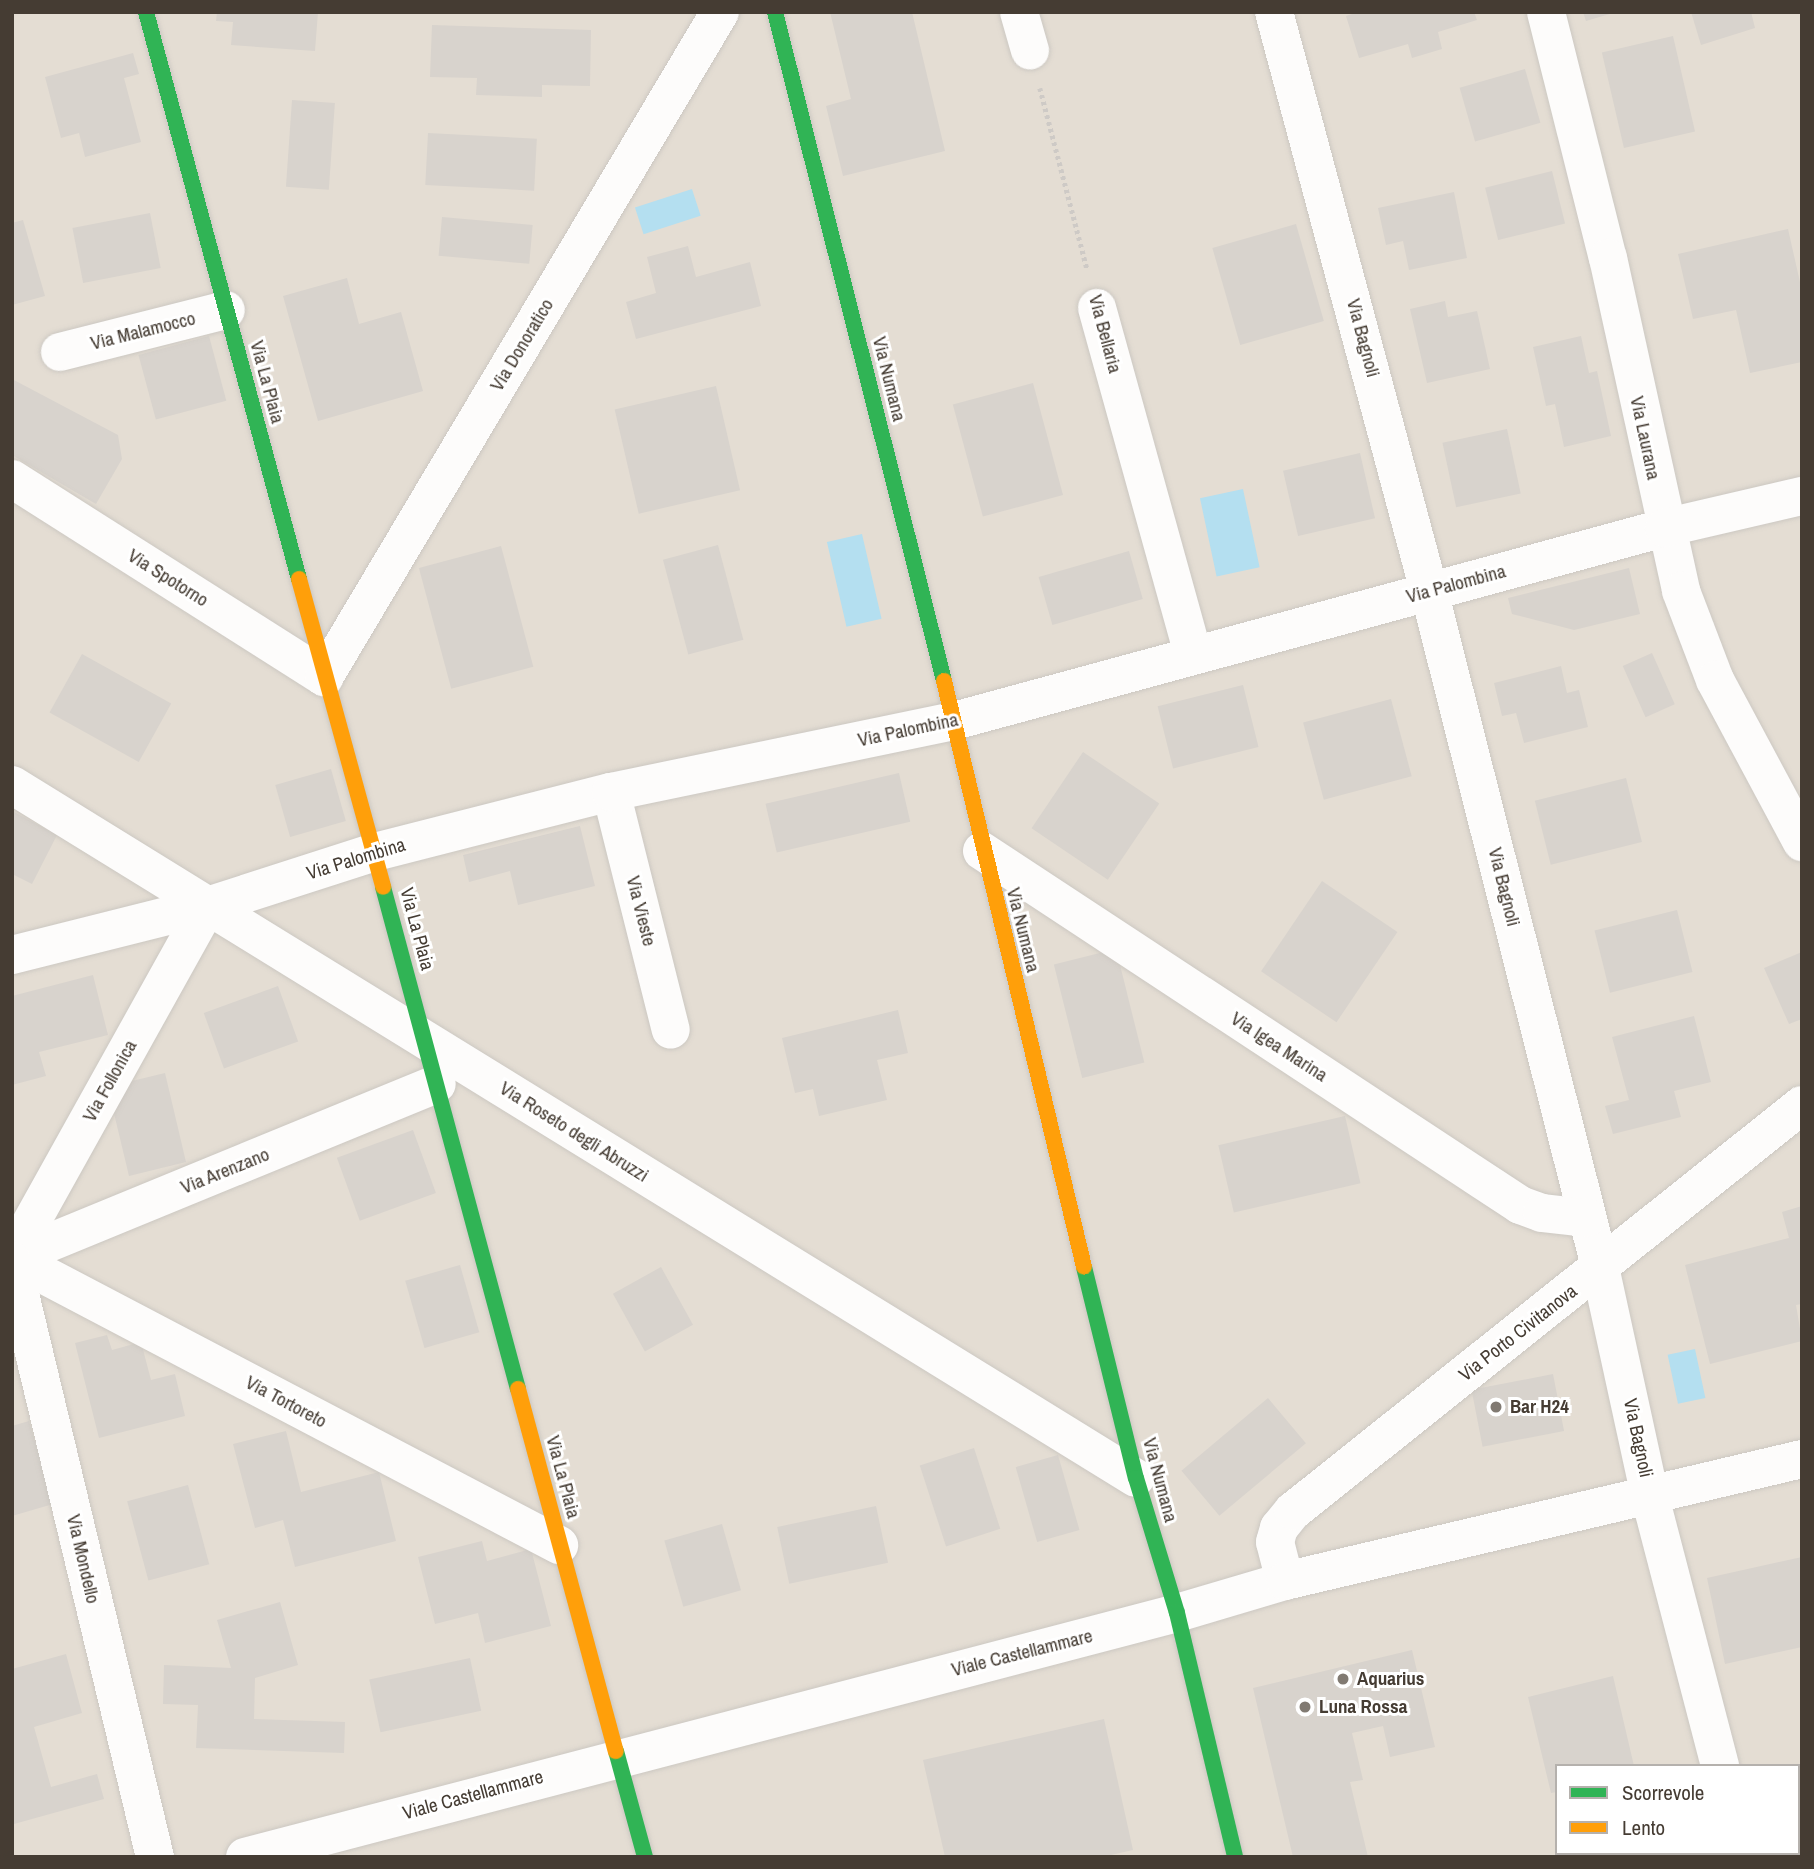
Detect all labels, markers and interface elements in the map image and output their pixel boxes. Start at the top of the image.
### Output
street label: Via Bellaria [1084,292,1126,376]
street label: Via Donoratico [486,295,558,395]
street label: Via Bagnoli [1342,296,1384,380]
street label: Via Malamocco [88,307,198,355]
street label: Via Numana [867,334,911,424]
street label: Via La Plaia [245,338,289,426]
street label: Via Laurana [1625,394,1665,482]
street label: Via Spotorno [124,544,212,612]
street label: Via Palombina [1404,560,1508,608]
street label: Via Palombina [856,708,960,752]
street label: Via Palombina [304,833,408,885]
street label: Via Bagnoli [1483,845,1525,929]
street label: Via Vieste [621,874,661,948]
street label: Via La Plaia [395,885,439,973]
street label: Via Numana [1001,885,1045,975]
street label: Via Igea Marina [1226,1007,1332,1087]
street label: Via Follonica [78,1036,142,1126]
street label: Via Roseto degli Abruzzi [495,1077,653,1187]
street label: Via Arenzano [177,1143,273,1199]
street label: Via Porto Civitanova [1454,1280,1582,1386]
street label: Via Tortoreto [241,1371,331,1433]
place label: Bar H24 [1510,1396,1569,1418]
street label: Via Bagnoli [1619,1396,1657,1480]
marker: Bar H24 [1488,1399,1504,1415]
street label: Via La Plaia [541,1433,585,1521]
street label: Via Numana [1138,1435,1182,1525]
street label: Via Mondello [62,1512,104,1606]
street label: Viale Castellammare [949,1624,1095,1682]
place label: Aquarius [1357,1668,1425,1690]
marker: Aquarius [1335,1671,1351,1687]
place label: Luna Rossa [1319,1696,1407,1718]
marker: Luna Rossa [1297,1699,1313,1715]
legend [1555,1764,1800,1855]
street label: Viale Castellammare [400,1765,546,1825]
text: Scorrevole [1622,1778,1704,1807]
text: Lento [1622,1813,1665,1842]

